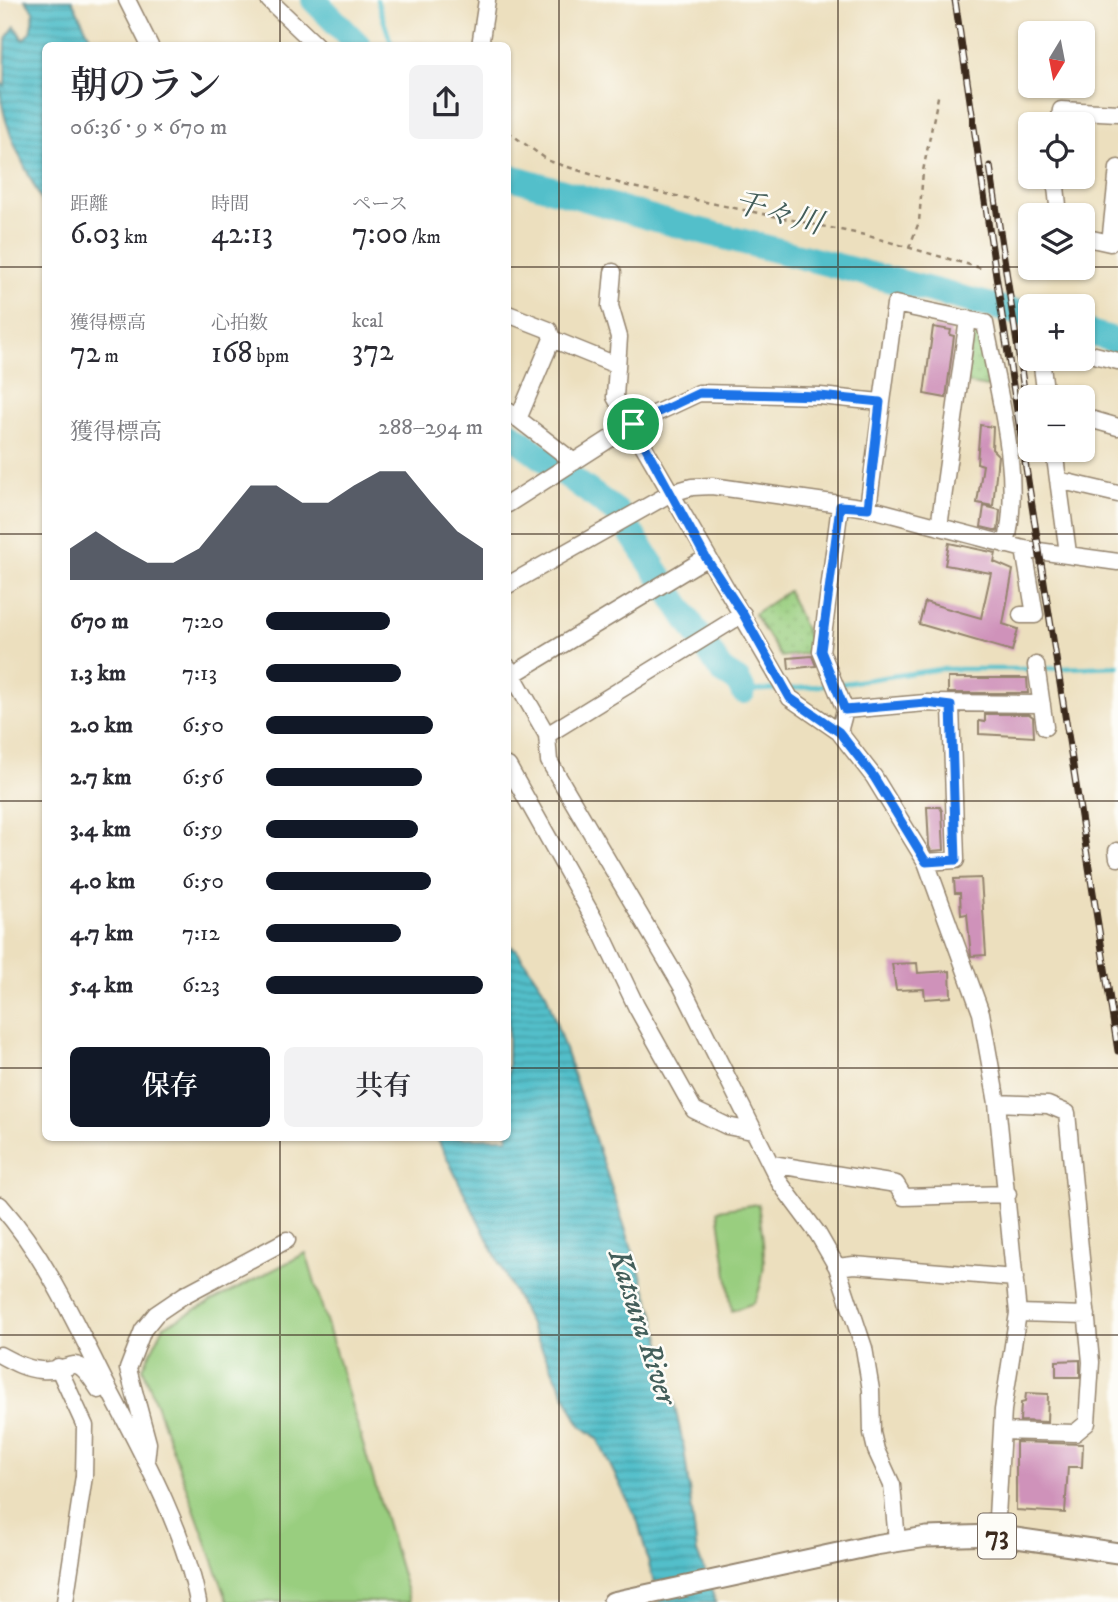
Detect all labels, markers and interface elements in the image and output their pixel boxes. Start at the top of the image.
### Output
north arrow [1018,21,1096,98]
map controls [1018,21,1095,462]
text: 朝のラン [70,63,222,111]
button: share [409,65,483,139]
button: locate [1018,112,1095,189]
text: 06:36 · 9 × 670 m [70,113,227,142]
water label: 千々川 [730,184,829,244]
text: 距離 [70,193,108,216]
text: 時間 [211,193,249,216]
text: ペース [352,193,408,216]
button: layers [1018,203,1095,280]
text: 6.03 [70,216,120,253]
text: 42:13 [211,216,273,253]
text: 7:00 [352,216,408,253]
text: km [120,226,148,249]
text: /km [408,226,441,249]
button: + [1018,294,1095,371]
text: kcal [352,310,383,333]
text: 獲得標高 [70,312,146,335]
text: 心拍数 [211,312,268,335]
text: 372 [352,333,394,370]
text: 72 [70,335,101,372]
text: 168 [211,335,253,372]
text: m [101,345,119,368]
text: bpm [253,345,289,368]
button: − [1018,385,1095,462]
pin [603,394,663,454]
icon: arrive [614,405,652,443]
text: 288–294 m [378,413,483,442]
text: 獲得標高 [70,418,162,447]
text: 670 m [70,607,129,636]
text: 7:20 [182,607,224,636]
text: 1.3 km [70,659,126,688]
text: 7:13 [182,659,217,688]
text: 2.0 km [70,711,133,740]
text: 6:50 [182,711,224,740]
text: 2.7 km [70,763,131,792]
text: 6:56 [182,763,223,792]
text: 3.4 km [70,815,131,844]
text: 6:59 [182,815,223,844]
text: 4.0 km [70,867,135,896]
text: 6:50 [182,867,224,896]
text: 4.7 km [70,919,134,948]
text: 7:12 [182,919,220,948]
text: 5.4 km [70,971,133,1000]
text: 6:23 [182,971,220,1000]
button: 保存 [70,1047,270,1127]
button: 共有 [284,1047,483,1127]
water label: Katsura River [599,1244,685,1411]
road number: 73 [978,1513,1016,1558]

